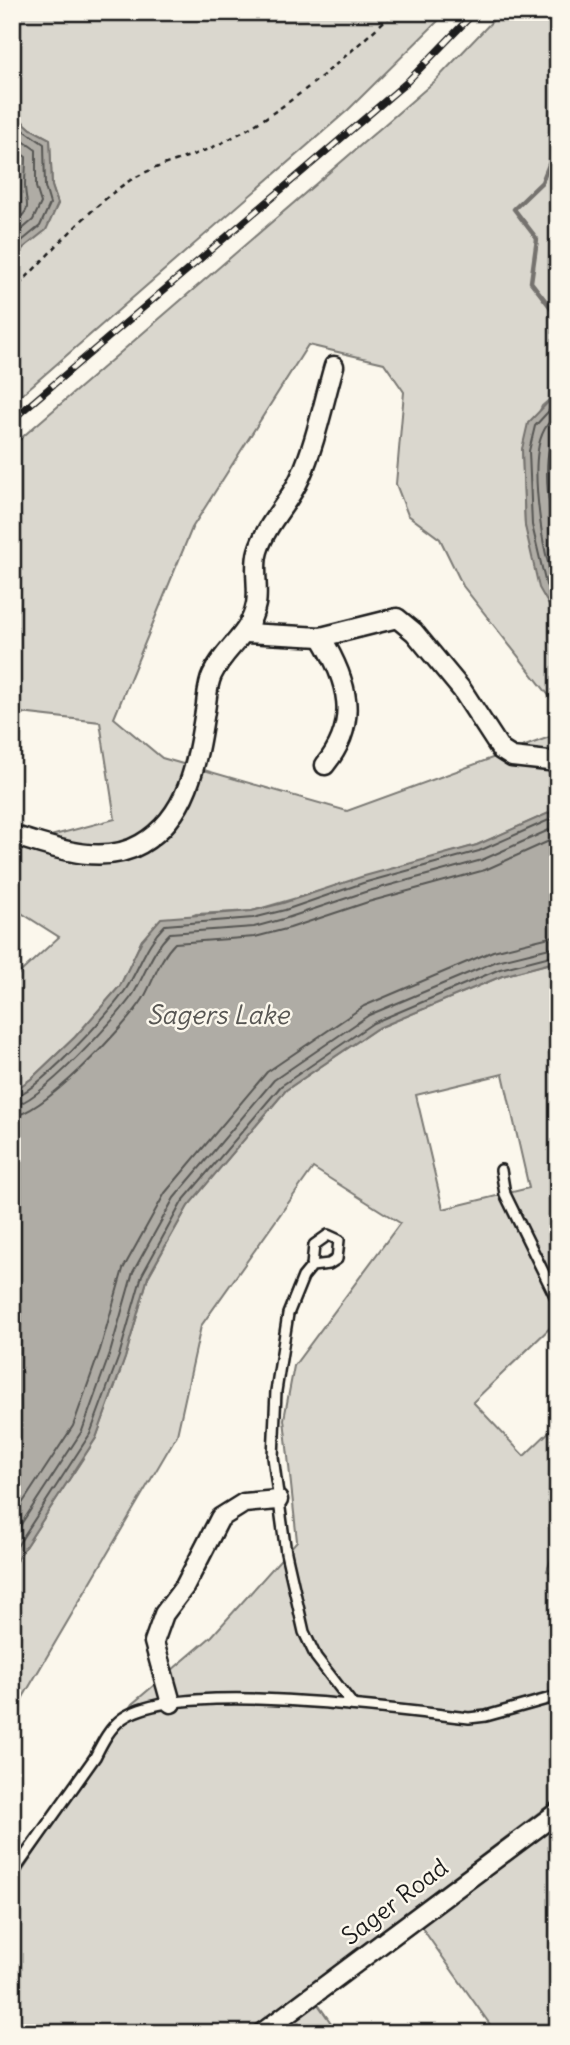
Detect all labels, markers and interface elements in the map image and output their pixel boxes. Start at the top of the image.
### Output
water label: Sagers Lake [147,998,291,1031]
street label: Sager Road [335,1852,453,1951]

